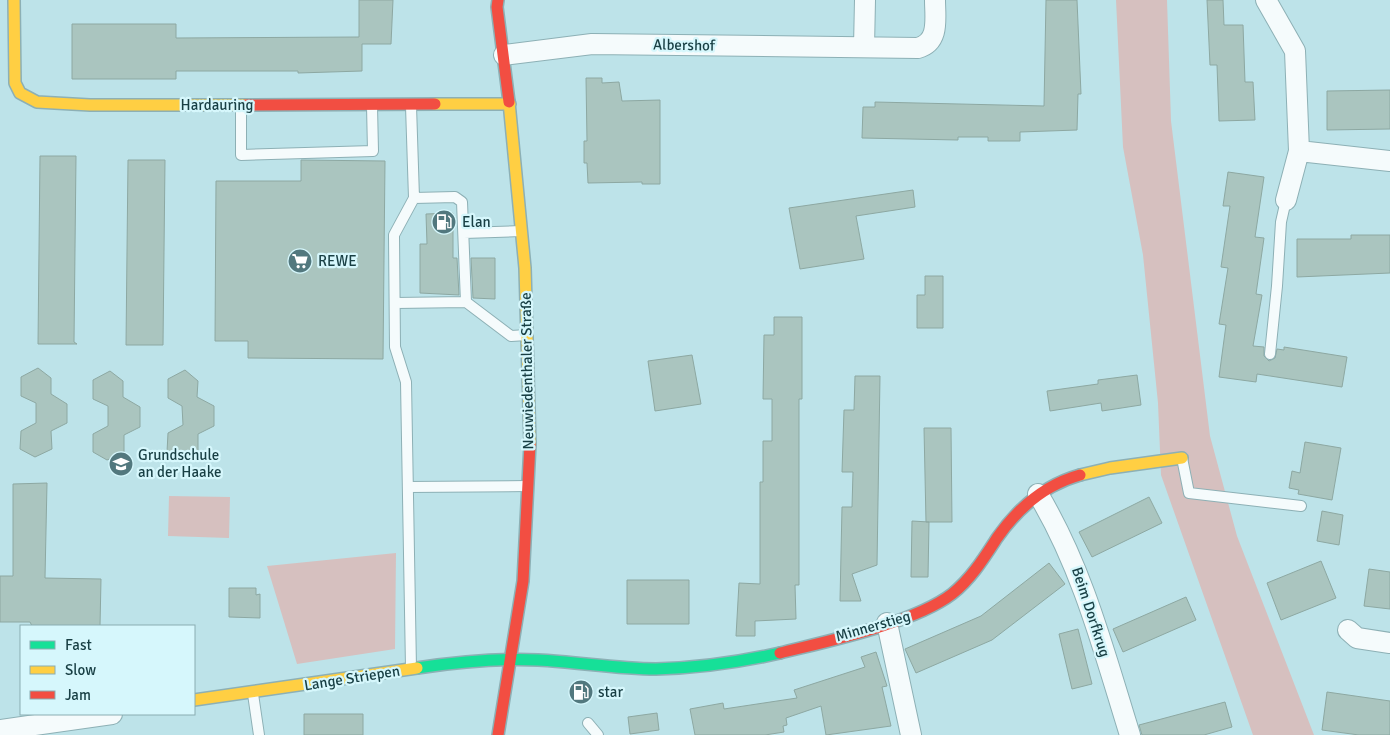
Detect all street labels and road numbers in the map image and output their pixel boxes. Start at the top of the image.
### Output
street label: Albershof [653,35,716,55]
street label: Hardauring [181,96,253,114]
street label: Neuwiedenthaler Straße [517,292,537,450]
street label: Beim Dorfkrug [1068,565,1114,659]
street label: Minnerstieg [834,607,913,645]
street label: Lange Striepen [303,662,401,694]

